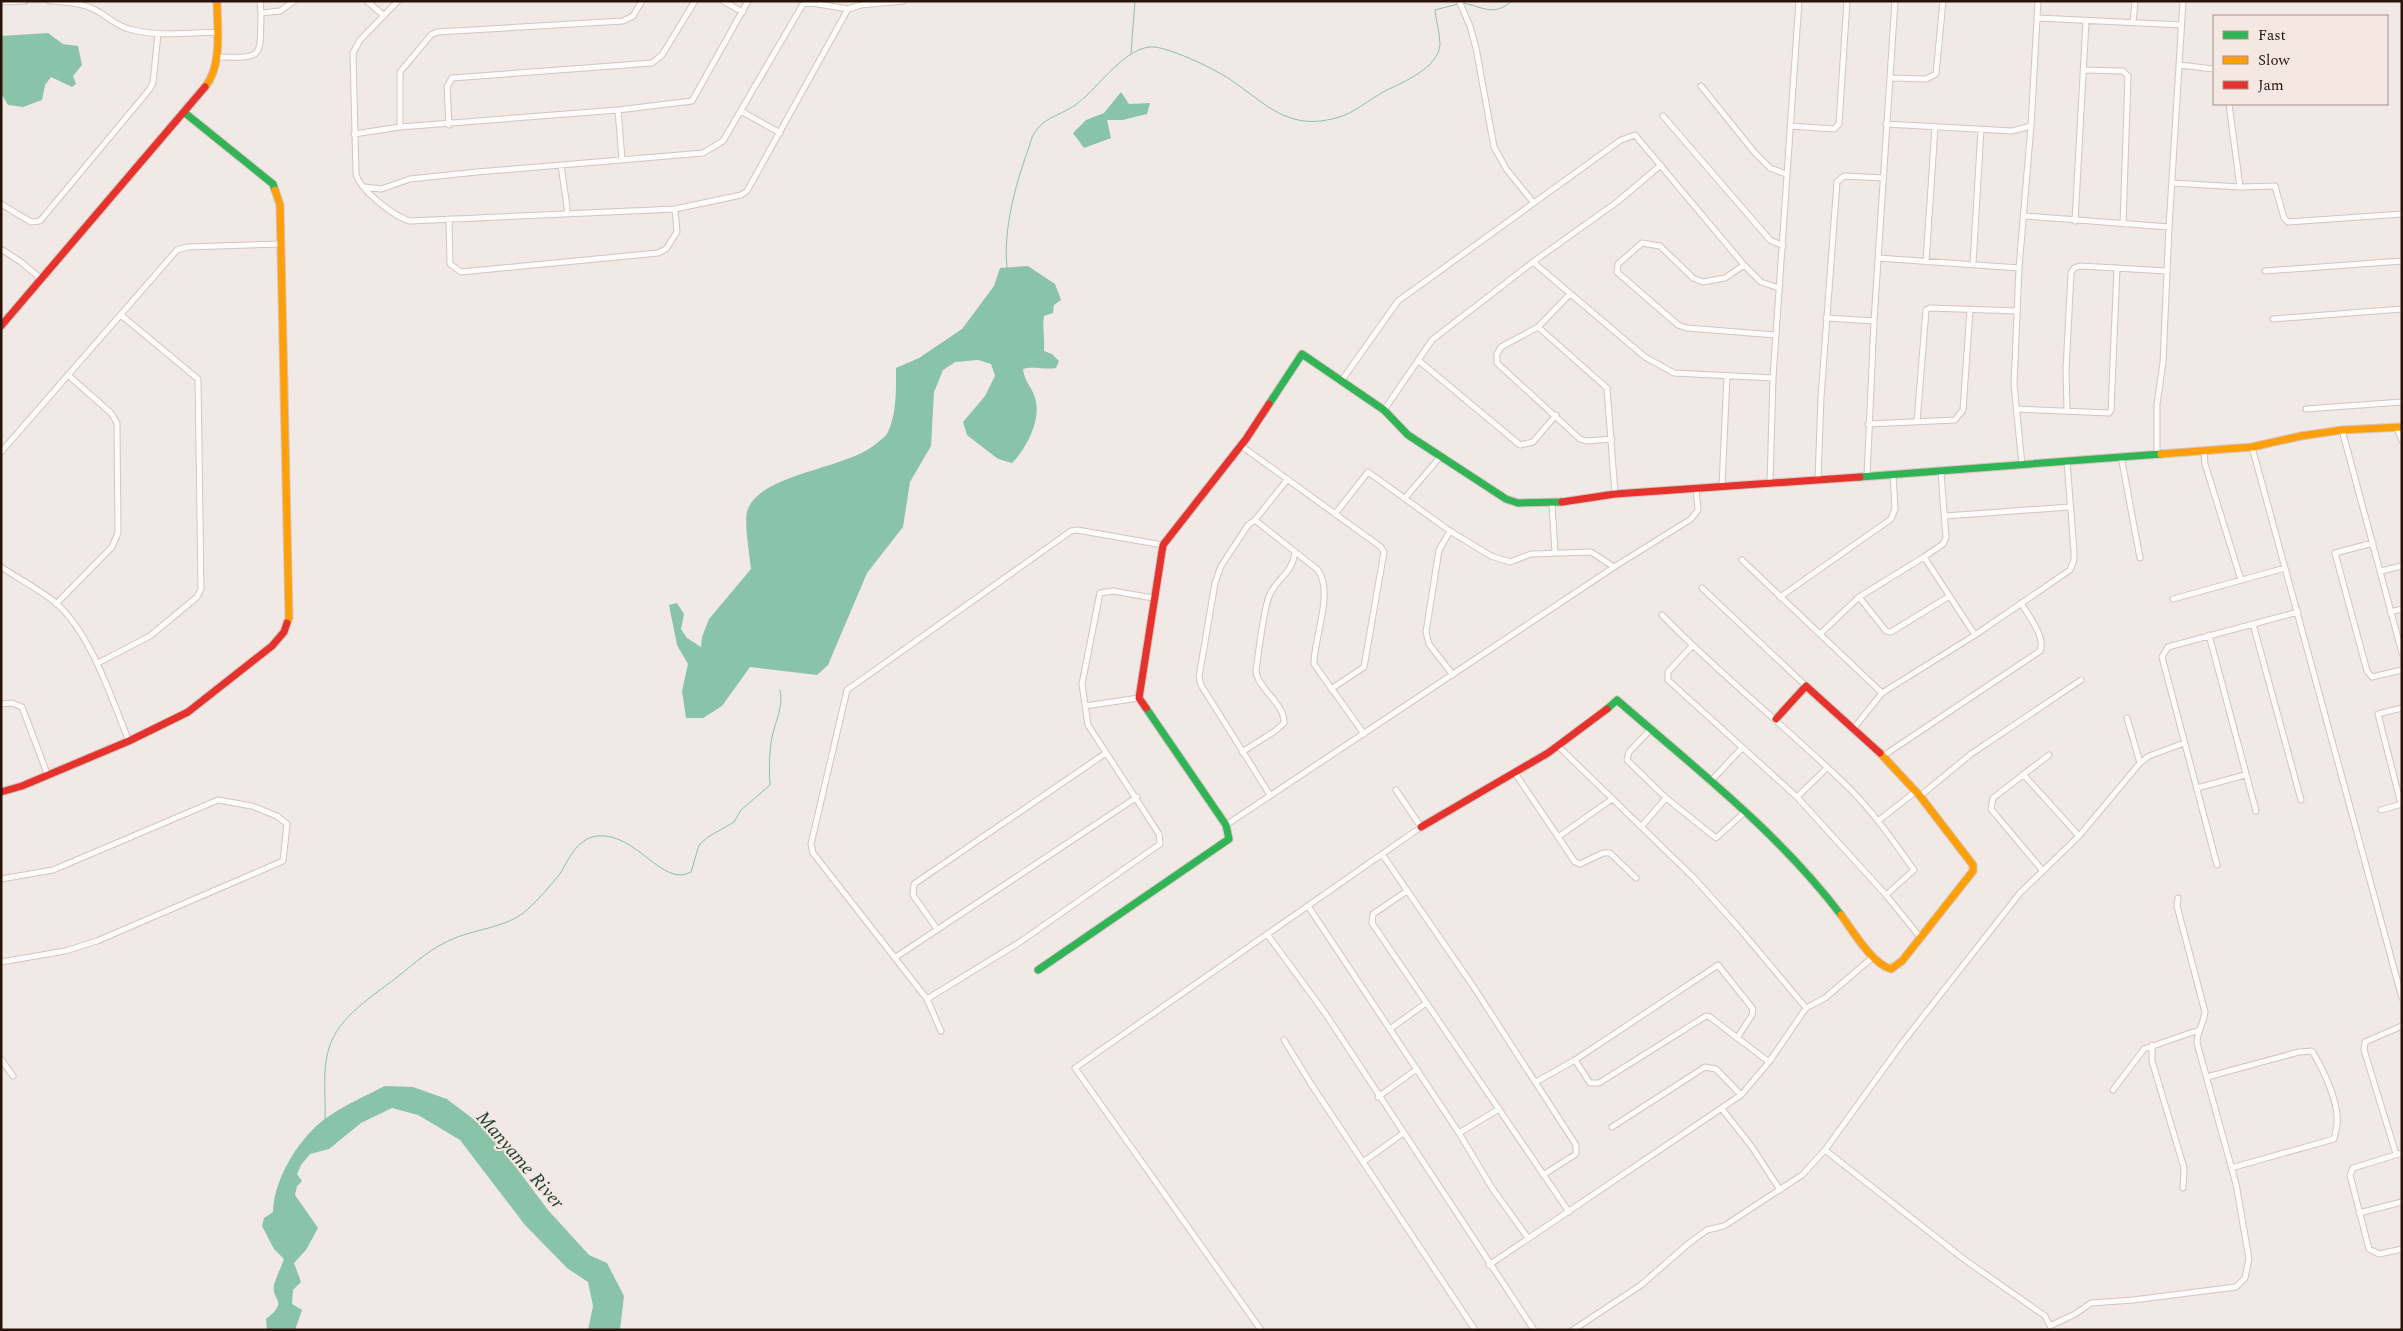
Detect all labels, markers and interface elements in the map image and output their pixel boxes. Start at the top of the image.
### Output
legend [2213,15,2388,105]
text: Fast [2258,24,2286,47]
text: Slow [2258,49,2290,72]
text: Jam [2258,74,2284,97]
water label: Manyame River [469,1104,571,1216]

